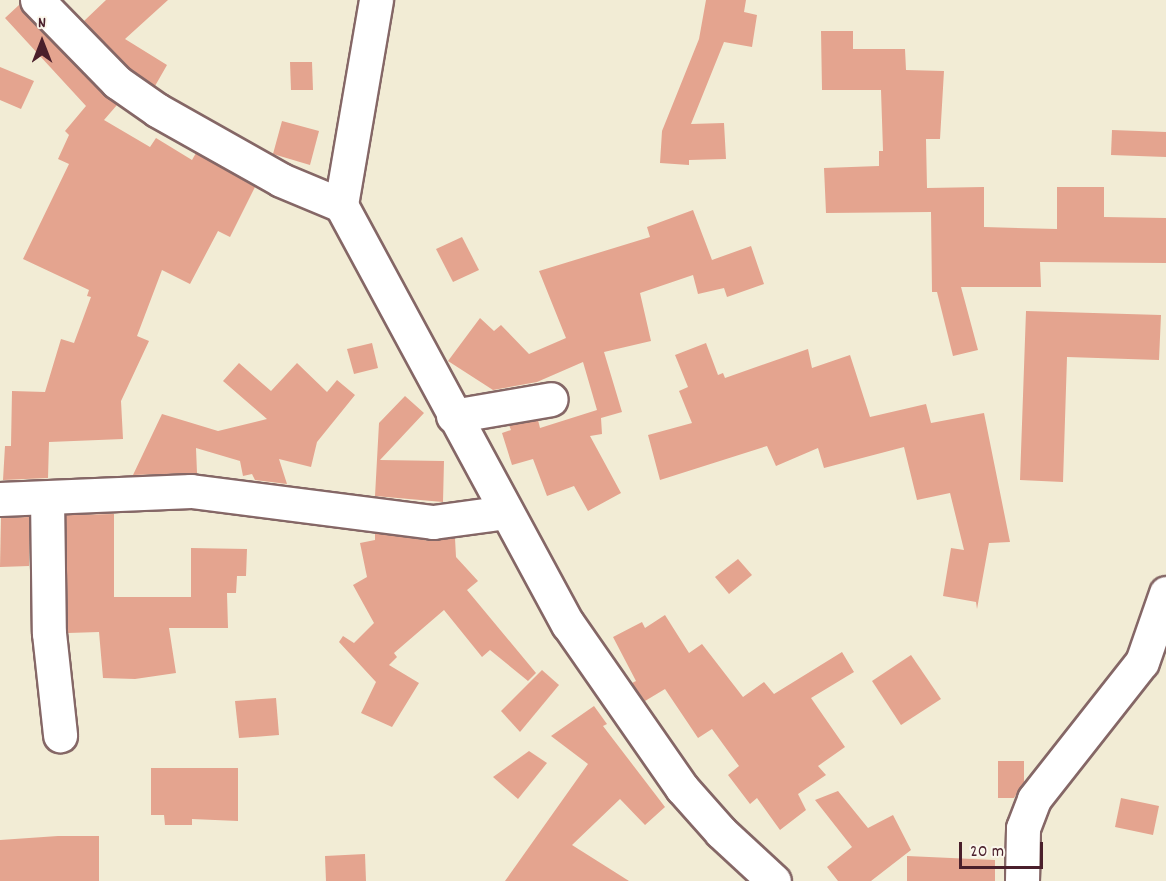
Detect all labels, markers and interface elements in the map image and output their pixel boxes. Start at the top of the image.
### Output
north arrow [12,12,72,72]
text: N [38,12,46,35]
scale bar [962,830,1046,868]
text: 20 m [970,840,1004,865]

